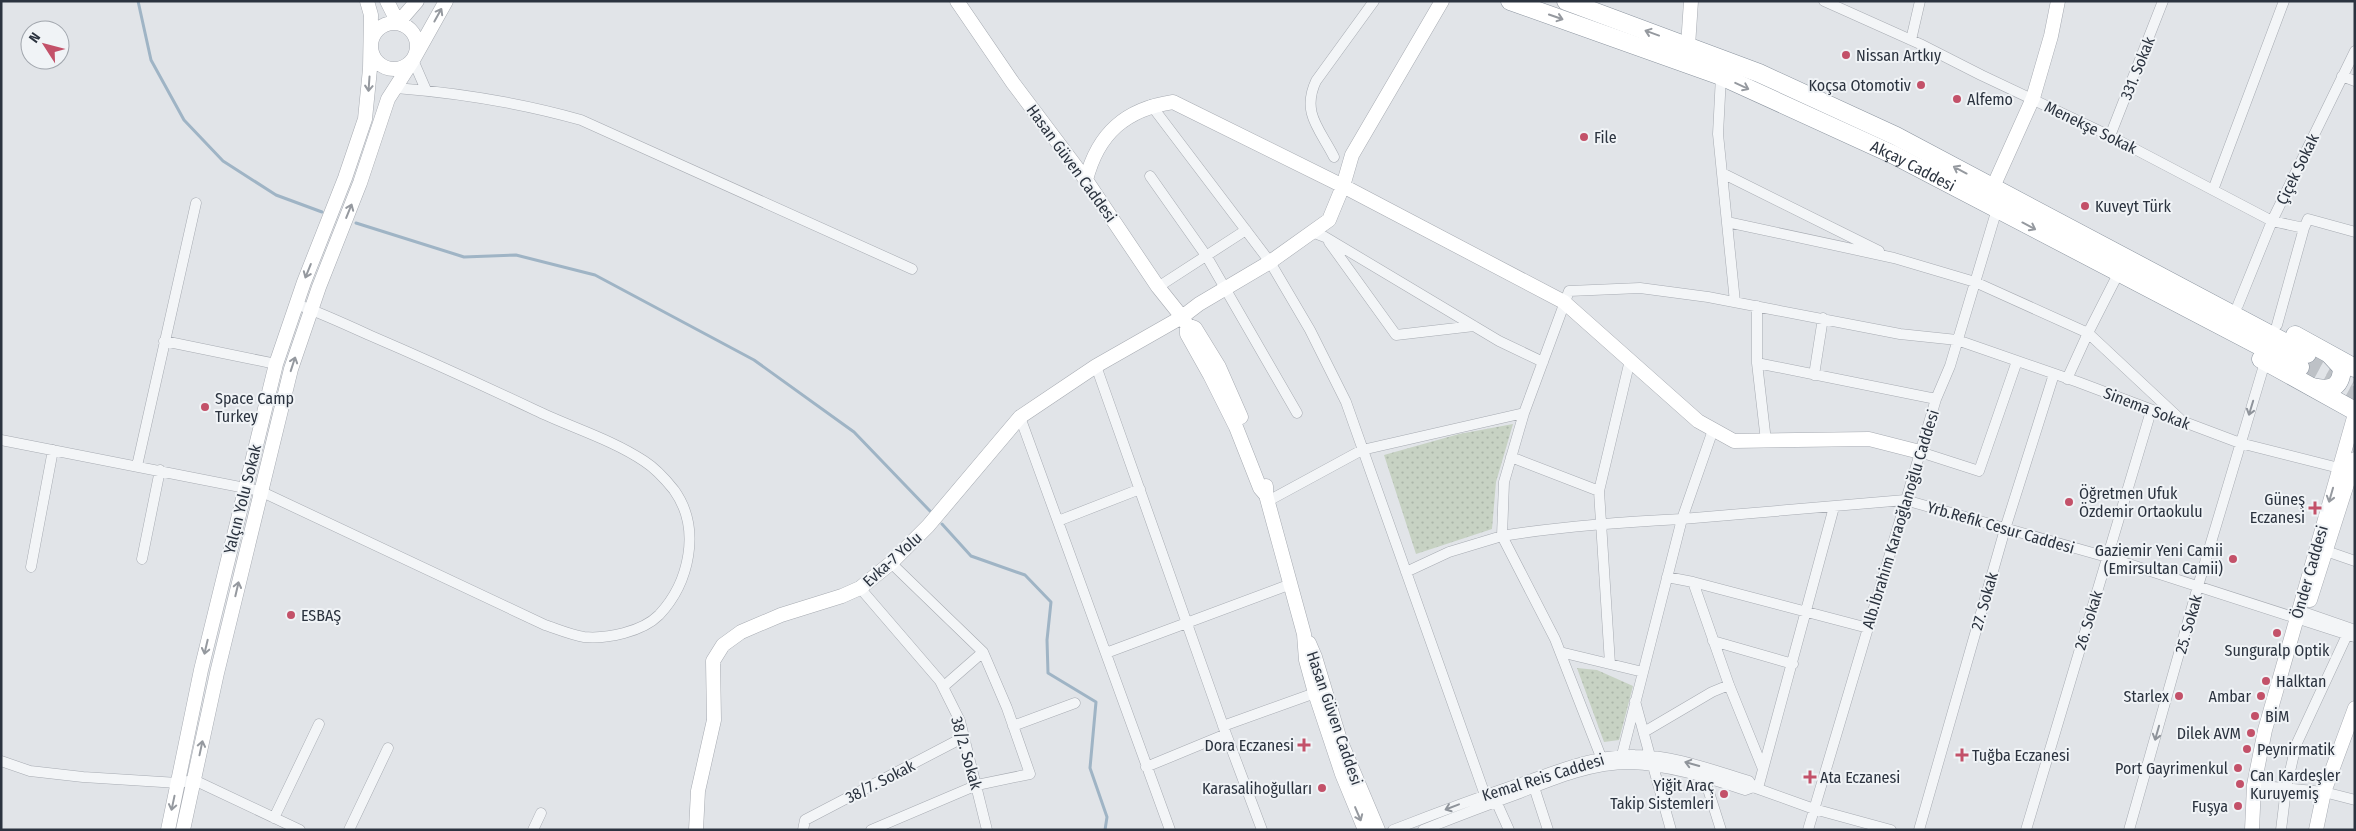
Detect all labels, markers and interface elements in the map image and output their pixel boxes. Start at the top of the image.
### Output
one-way arrow [433,8,443,23]
one-way arrow [1548,13,1564,22]
north arrow [20,20,70,70]
one-way arrow [1645,28,1660,37]
text: N [26,29,44,46]
street label: 331. Sokak [2116,33,2159,102]
place label: Nissan Artkıy [1856,46,1942,65]
marker: Nissan Artkıy [1840,49,1852,61]
one-way arrow [365,76,374,92]
place label: Koçsa Otomotiv [1809,76,1911,95]
marker: Koçsa Otomotiv [1915,79,1927,91]
one-way arrow [1734,81,1749,91]
place label: Alfemo [1967,90,2013,109]
marker: Alfemo [1951,93,1963,105]
street label: Menekşe Sokak [2042,97,2141,158]
street label: Hasan Güven Caddesi [1023,101,1121,226]
place label: File [1594,128,1617,147]
street label: Çiçek Sokak [2272,130,2324,208]
marker: File [1578,131,1590,143]
street label: Akçay Caddesi [1868,137,1959,195]
one-way arrow [1953,165,1968,174]
place label: Kuveyt Türk [2095,197,2171,216]
marker: Kuveyt Türk [2079,200,2091,212]
one-way arrow [345,204,354,220]
one-way arrow [2021,222,2036,231]
one-way arrow [303,263,312,278]
one-way arrow [289,356,298,372]
street label: Sinema Sokak [2101,383,2193,434]
place label: Space Camp Turkey [215,389,294,426]
one-way arrow [2245,400,2255,416]
marker: Space Camp Turkey [199,401,211,413]
street label: Alb.İbrahim Karaoğlanoğlu Caddesi [1858,407,1943,631]
street label: Yalçın Yolu Sokak [220,442,265,556]
place label: Öğretmen Ufuk Özdemir Ortaokulu [2079,484,2203,521]
one-way arrow [2326,486,2336,502]
place label: Güneş Eczanesi [2250,490,2305,527]
marker: Öğretmen Ufuk Özdemir Ortaokulu [2063,496,2075,508]
street label: Yrb.Refik Cesur Caddesi [1925,497,2077,558]
marker: Güneş Eczanesi [2309,502,2321,514]
street label: Önder Caddesi [2287,523,2332,621]
street label: Evka-7 Yolu [859,528,926,591]
place label: Gaziemir Yeni Camii (Emirsultan Camii) [2095,541,2223,578]
marker: Gaziemir Yeni Camii (Emirsultan Camii) [2227,553,2239,565]
street label: 27. Sokak [1967,569,2002,632]
one-way arrow [233,582,242,598]
street label: 26. Sokak [2070,588,2107,652]
street label: 25. Sokak [2171,592,2206,656]
place label: ESBAŞ [301,606,341,625]
marker: ESBAŞ [285,609,297,621]
marker: Sunguralp Optik [2271,627,2283,639]
one-way arrow [201,639,210,655]
place label: Sunguralp Optik [2224,641,2330,660]
street label: Hasan Güven Caddesi [1303,649,1366,788]
place label: Halktan [2276,672,2326,691]
marker: Halktan [2260,675,2272,687]
place label: Starlex [2124,687,2169,706]
place label: Ambar [2208,687,2251,706]
marker: Starlex [2173,690,2185,702]
marker: Ambar [2255,690,2267,702]
place label: BİM [2265,707,2289,726]
marker: BİM [2249,710,2261,722]
street label: 38/2. Sokak [947,714,986,792]
one-way arrow [2152,724,2161,740]
place label: Dilek AVM [2177,724,2241,743]
marker: Dilek AVM [2245,727,2257,739]
place label: Dora Eczanesi [1204,736,1294,755]
marker: Dora Eczanesi [1298,739,1310,751]
one-way arrow [197,740,206,756]
place label: Peynirmatik [2257,740,2335,759]
marker: Peynirmatik [2241,743,2253,755]
place label: Tuğba Eczanesi [1972,746,2070,765]
marker: Tuğba Eczanesi [1956,749,1968,761]
street label: Kemal Reis Caddesi [1480,750,1607,805]
street label: 38/7. Sokak [842,756,919,807]
one-way arrow [1685,759,1701,769]
place label: Port Gayrimenkul [2115,759,2228,778]
marker: Port Gayrimenkul [2232,762,2244,774]
place label: Can Kardeşler Kuruyemiş [2250,766,2341,803]
place label: Ata Eczanesi [1820,768,1900,787]
marker: Ata Eczanesi [1804,771,1816,783]
place label: Yiğit Araç Takip Sistemleri [1610,776,1714,813]
marker: Can Kardeşler Kuruyemiş [2234,778,2246,790]
place label: Karasalihoğulları [1202,779,1312,798]
marker: Karasalihoğulları [1316,782,1328,794]
marker: Yiğit Araç Takip Sistemleri [1718,788,1730,800]
one-way arrow [168,795,177,811]
place label: Fuşya [2192,797,2228,816]
marker: Fuşya [2232,800,2244,812]
one-way arrow [1444,804,1459,813]
one-way arrow [1354,806,1363,821]

